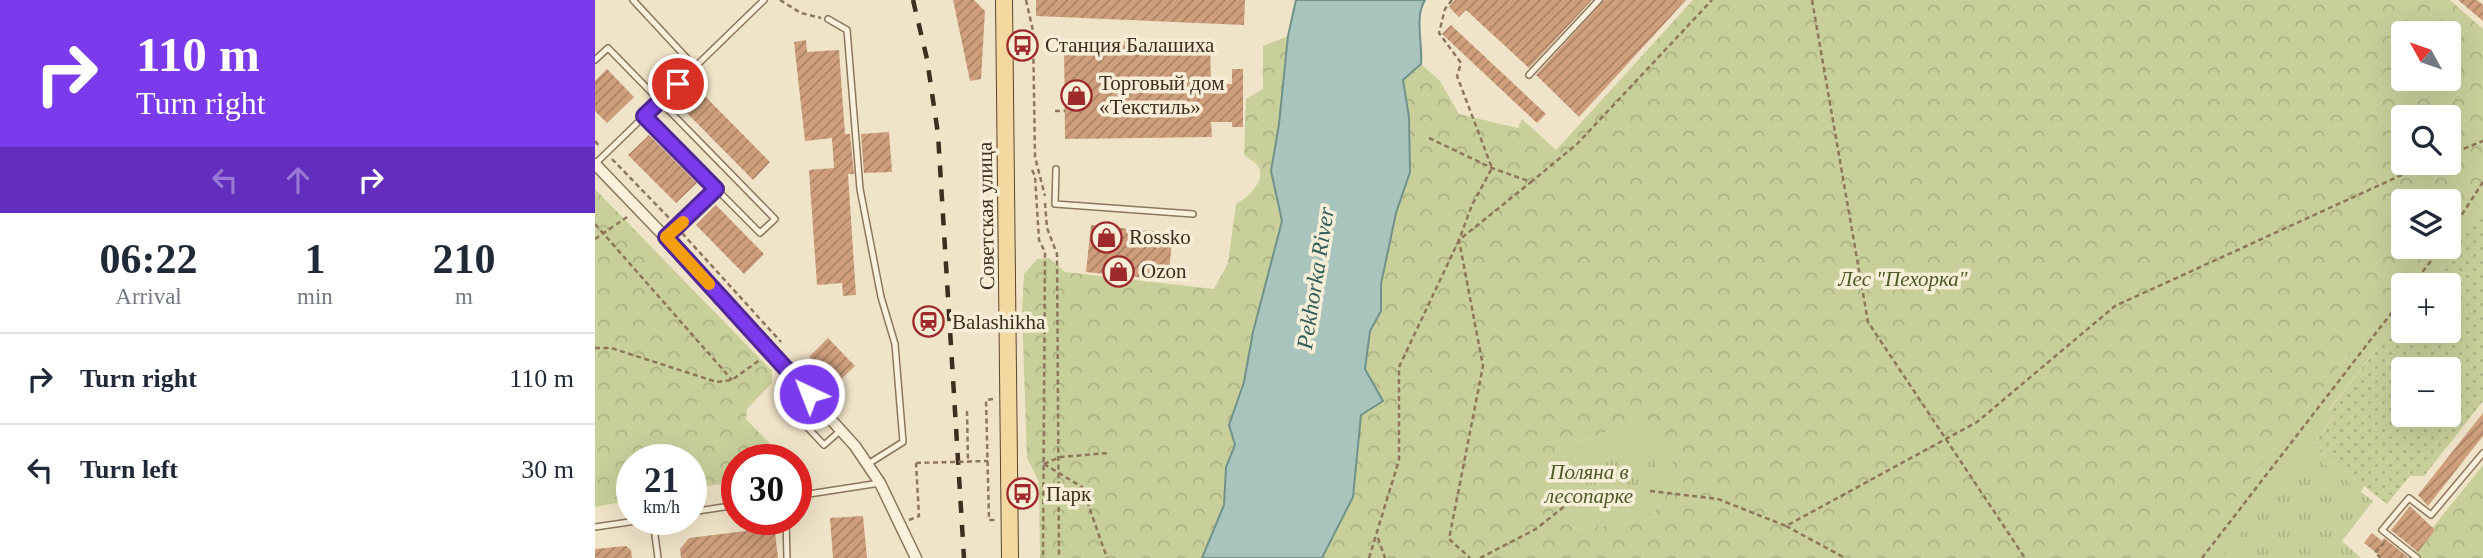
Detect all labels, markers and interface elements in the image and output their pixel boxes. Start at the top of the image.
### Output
north arrow [2391,21,2461,91]
map controls [2391,21,2461,427]
text: 110 m [136,27,260,82]
icon: right [21,28,112,119]
bus stop icon: Станция Балашиха [1005,28,1039,62]
place label: Станция Балашиха [1045,33,1215,57]
pin [648,54,708,114]
icon: arrive [659,65,697,103]
place label: Торговый дом «Текстиль» [1099,71,1224,119]
shop icon: Торговый дом «Текстиль» [1059,78,1093,112]
text: Turn right [136,85,266,121]
button: search [2391,105,2461,175]
street label: Советская улица [973,141,999,290]
icon: left [206,161,244,199]
icon: ahead [279,161,317,199]
icon: right [352,161,390,199]
button: layers [2391,189,2461,259]
water label: Pekhorka River [1292,204,1339,352]
shop icon: Rossko [1089,220,1123,254]
place label: Rossko [1129,225,1191,249]
text: 06:22 [100,236,198,282]
text: 1 [304,236,325,282]
text: 210 [432,236,495,282]
shop icon: Ozon [1101,254,1135,288]
place label: Ozon [1141,259,1187,283]
park label: Лес "Пехорка" [1837,267,1968,291]
button: + [2391,273,2461,343]
text: Arrival [115,284,182,309]
text: min [297,284,333,309]
text: m [455,284,473,309]
station icon: Balashikha [912,305,946,339]
place label: Balashikha [952,310,1046,334]
position arrow [772,357,846,431]
button: − [2391,357,2461,427]
icon: right [21,360,59,398]
text: Turn right [80,364,197,393]
text: 110 m [509,364,574,393]
speed limit sign: 30 [721,444,812,535]
icon: left [21,451,59,489]
text: Turn left [80,455,178,484]
text: 30 m [521,455,574,484]
park label: Поляна в лесопарке [1544,460,1633,508]
text: 21 [644,461,679,500]
bus stop icon: Парк [1006,477,1040,511]
place label: Парк [1046,482,1092,506]
text: km/h [643,497,680,517]

